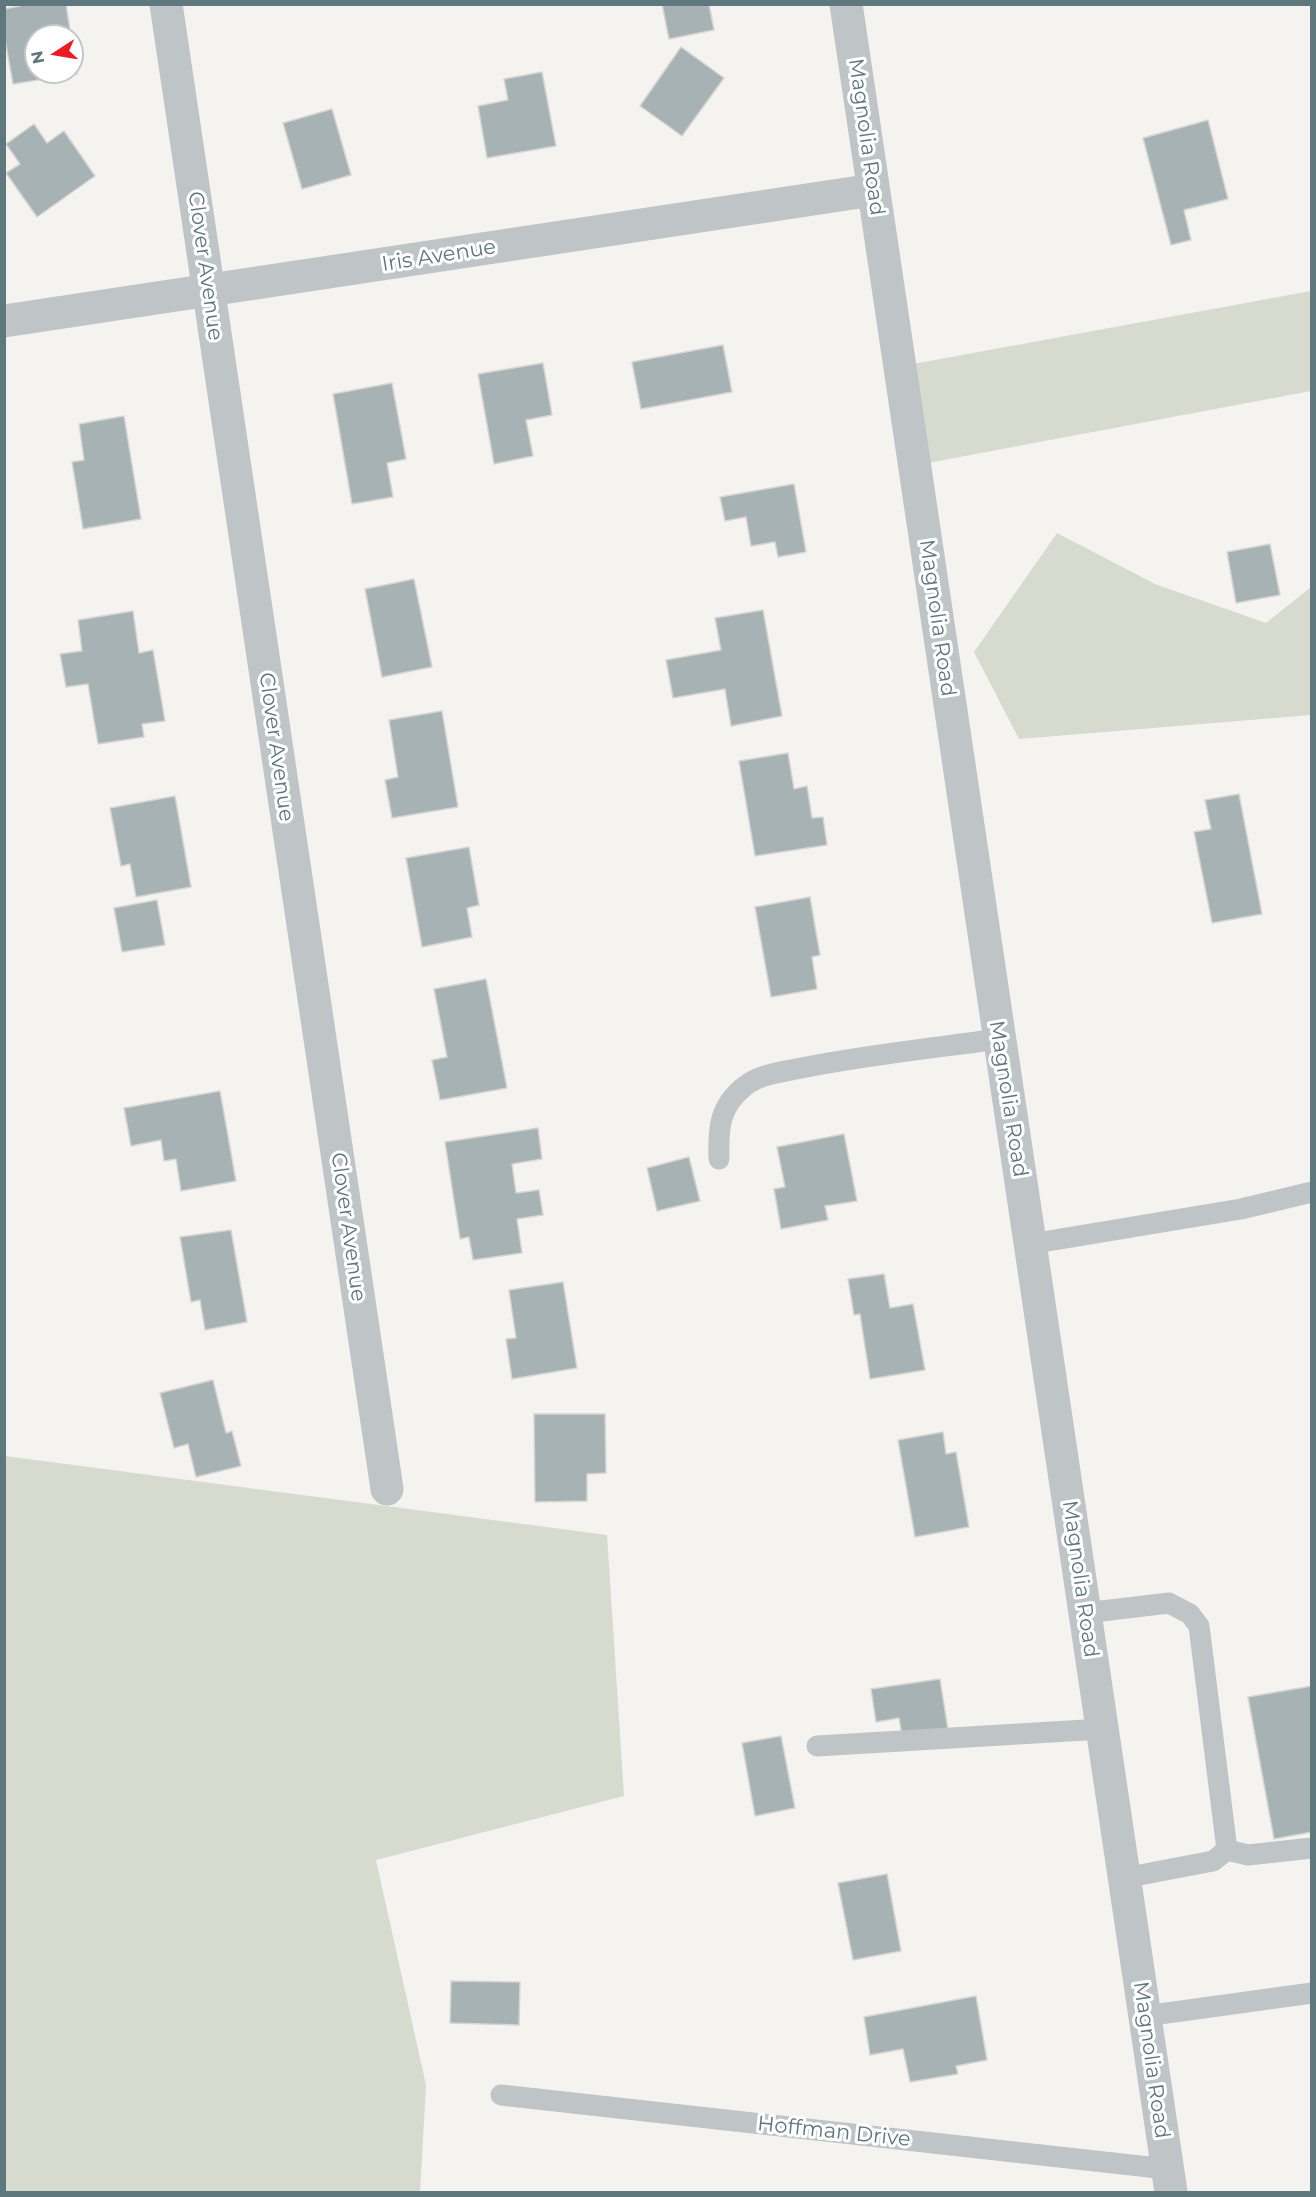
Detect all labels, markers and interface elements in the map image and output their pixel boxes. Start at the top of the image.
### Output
north arrow [24,24,84,84]
text: N [27,49,48,66]
street label: Magnolia Road [843,57,889,217]
street label: Clover Avenue [182,190,228,342]
street label: Iris Avenue [380,235,498,277]
street label: Magnolia Road [914,538,960,698]
street label: Clover Avenue [253,671,299,823]
street label: Magnolia Road [983,1019,1033,1179]
street label: Clover Avenue [325,1151,371,1303]
street label: Magnolia Road [1057,1499,1103,1659]
street label: Magnolia Road [1128,1980,1174,2140]
street label: Hoffman Drive [756,2111,912,2153]

